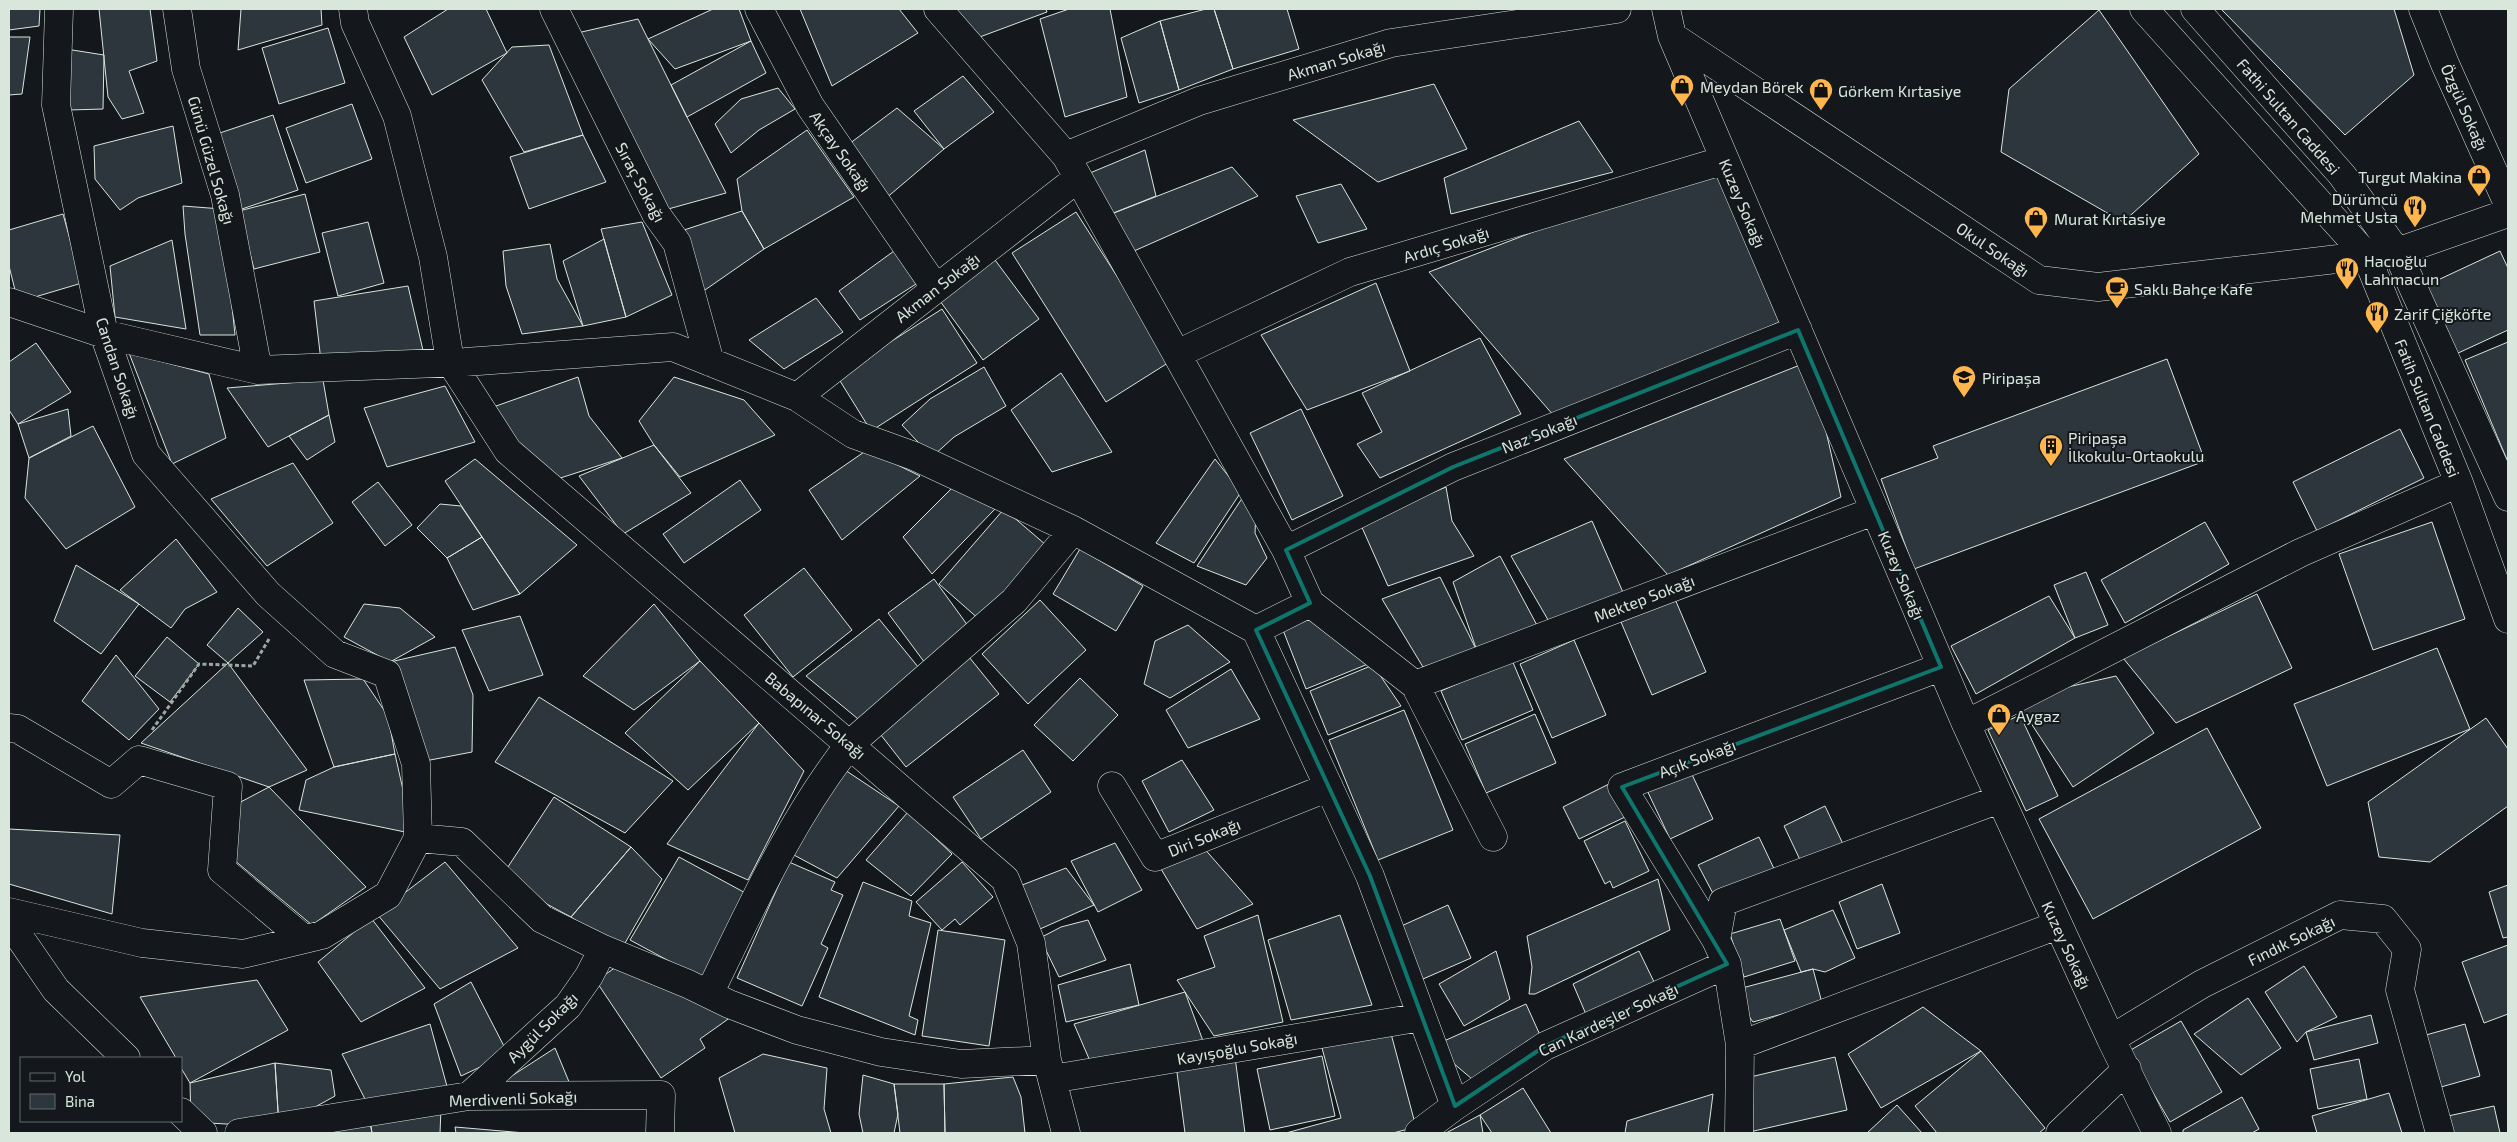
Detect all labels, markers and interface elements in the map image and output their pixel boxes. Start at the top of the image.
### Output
street label: Akman Sokağı [1285,36,1387,84]
street label: Fathi Sultan Caddesi [2233,54,2345,178]
street label: Özgül Sokağı [2437,61,2493,153]
shop icon: Meydan Börek [1669,73,1695,107]
place label: Meydan Börek [1700,77,1804,96]
shop icon: Görkem Kırtasiye [1808,77,1834,111]
place label: Görkem Kırtasiye [1838,81,1961,100]
street label: Günü Güzel Sokağı [185,94,239,226]
street label: Akçay Sokağı [805,107,876,196]
street label: Sıraç Sokağı [611,139,670,226]
street label: Kuzey Sokağı [1716,156,1770,250]
shop icon: Turgut Makina [2466,163,2492,197]
place label: Turgut Makina [2358,167,2462,186]
place label: Dürümcü Mehmet Usta [2300,189,2398,226]
restaurant icon: Dürümcü Mehmet Usta [2402,194,2428,228]
shop icon: Murat Kırtasiye [2023,205,2049,239]
place label: Murat Kırtasiye [2054,209,2166,228]
street label: Okul Sokağı [1953,218,2033,280]
street label: Ardıç Sokağı [1401,222,1491,267]
street label: Akman Sokağı [891,248,983,326]
place label: Hacıoğlu Lahmacun [2364,251,2439,288]
restaurant icon: Hacıoğlu Lahmacun [2334,256,2360,290]
cafe icon: Saklı Bahçe Kafe [2104,275,2130,309]
place label: Saklı Bahçe Kafe [2134,279,2253,299]
restaurant icon: Zarif Çiğköfte [2364,300,2390,334]
place label: Zarif Çiğköfte [2394,304,2491,324]
street label: Candan Sokağı [93,315,143,421]
street label: Fatih Sultan Caddesi [2392,336,2464,480]
school or university icon: Piripaşa [1951,364,1977,398]
place label: Piripaşa [1982,368,2041,388]
street label: Naz Sokağı [1498,409,1580,457]
place label: Piripaşa İlkokulu-Ortaokulu [2068,428,2204,465]
building icon: Piripaşa İlkokulu-Ortaokulu [2038,433,2064,467]
street label: Kuzey Sokağı [1875,528,1929,622]
street label: Mektep Sokağı [1591,570,1697,626]
street label: Babapınar Sokağı [762,667,870,763]
shop icon: Aygaz [1986,702,2012,736]
place label: Aygaz [2016,706,2060,725]
street label: Açık Sokağı [1656,735,1739,782]
street label: Diri Sokağı [1165,814,1243,860]
street label: Kuzey Sokağı [2038,898,2096,992]
street label: Fındık Sokağı [2244,911,2338,969]
street label: Can Kardeşler Sokağı [1535,978,1681,1061]
street label: Aygül Sokağı [503,988,581,1066]
street label: Kayışoğlu Sokağı [1175,1028,1299,1069]
legend [20,1057,182,1122]
text: Yol [65,1067,86,1085]
street label: Merdivenli Sokağı [448,1086,578,1110]
text: Bina [65,1092,95,1110]

